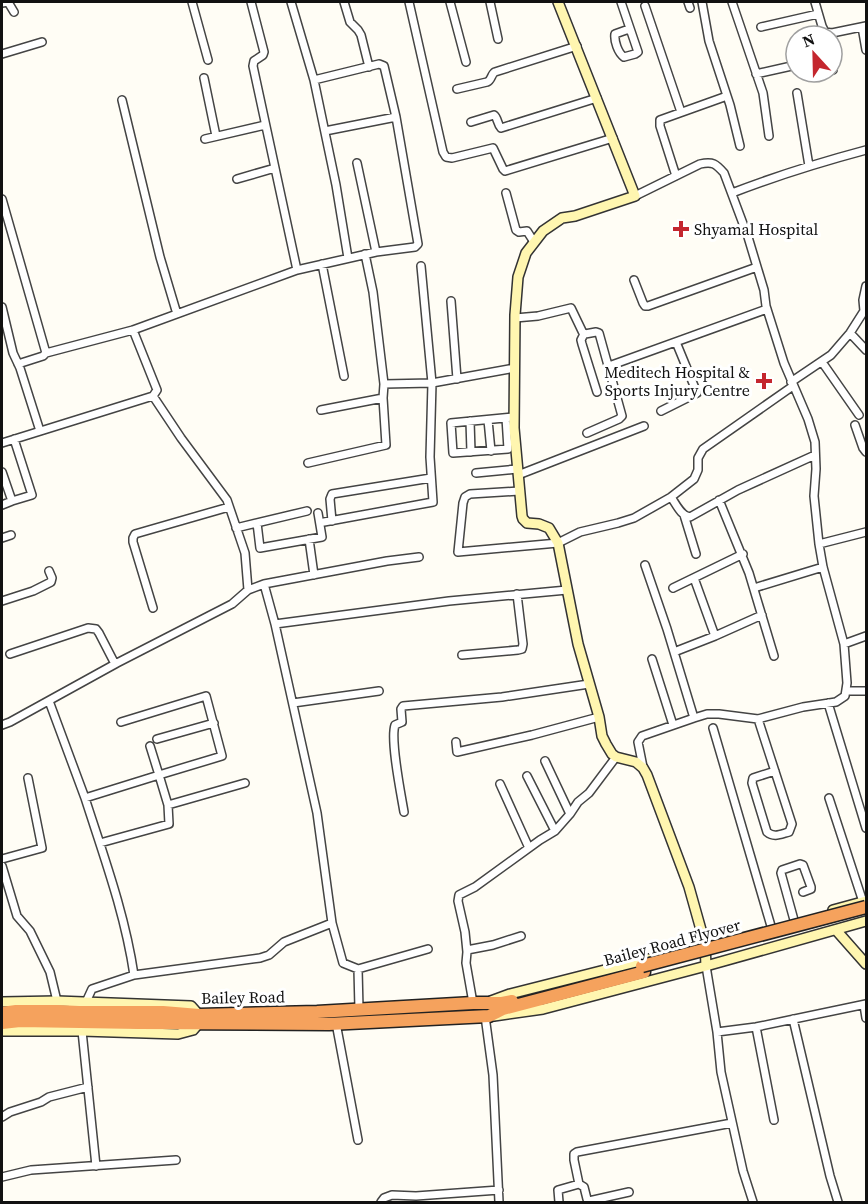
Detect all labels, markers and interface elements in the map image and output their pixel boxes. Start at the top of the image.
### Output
north arrow [784,24,844,84]
text: N [799,28,818,52]
place label: Shyamal Hospital [694,218,819,240]
marker: Shyamal Hospital [672,220,690,238]
place label: Meditech Hospital & Sports Injury Centre [604,361,750,401]
marker: Meditech Hospital & Sports Injury Centre [755,372,773,390]
street label: Bailey Road Flyover [601,913,743,971]
street label: Bailey Road [201,985,285,1009]

